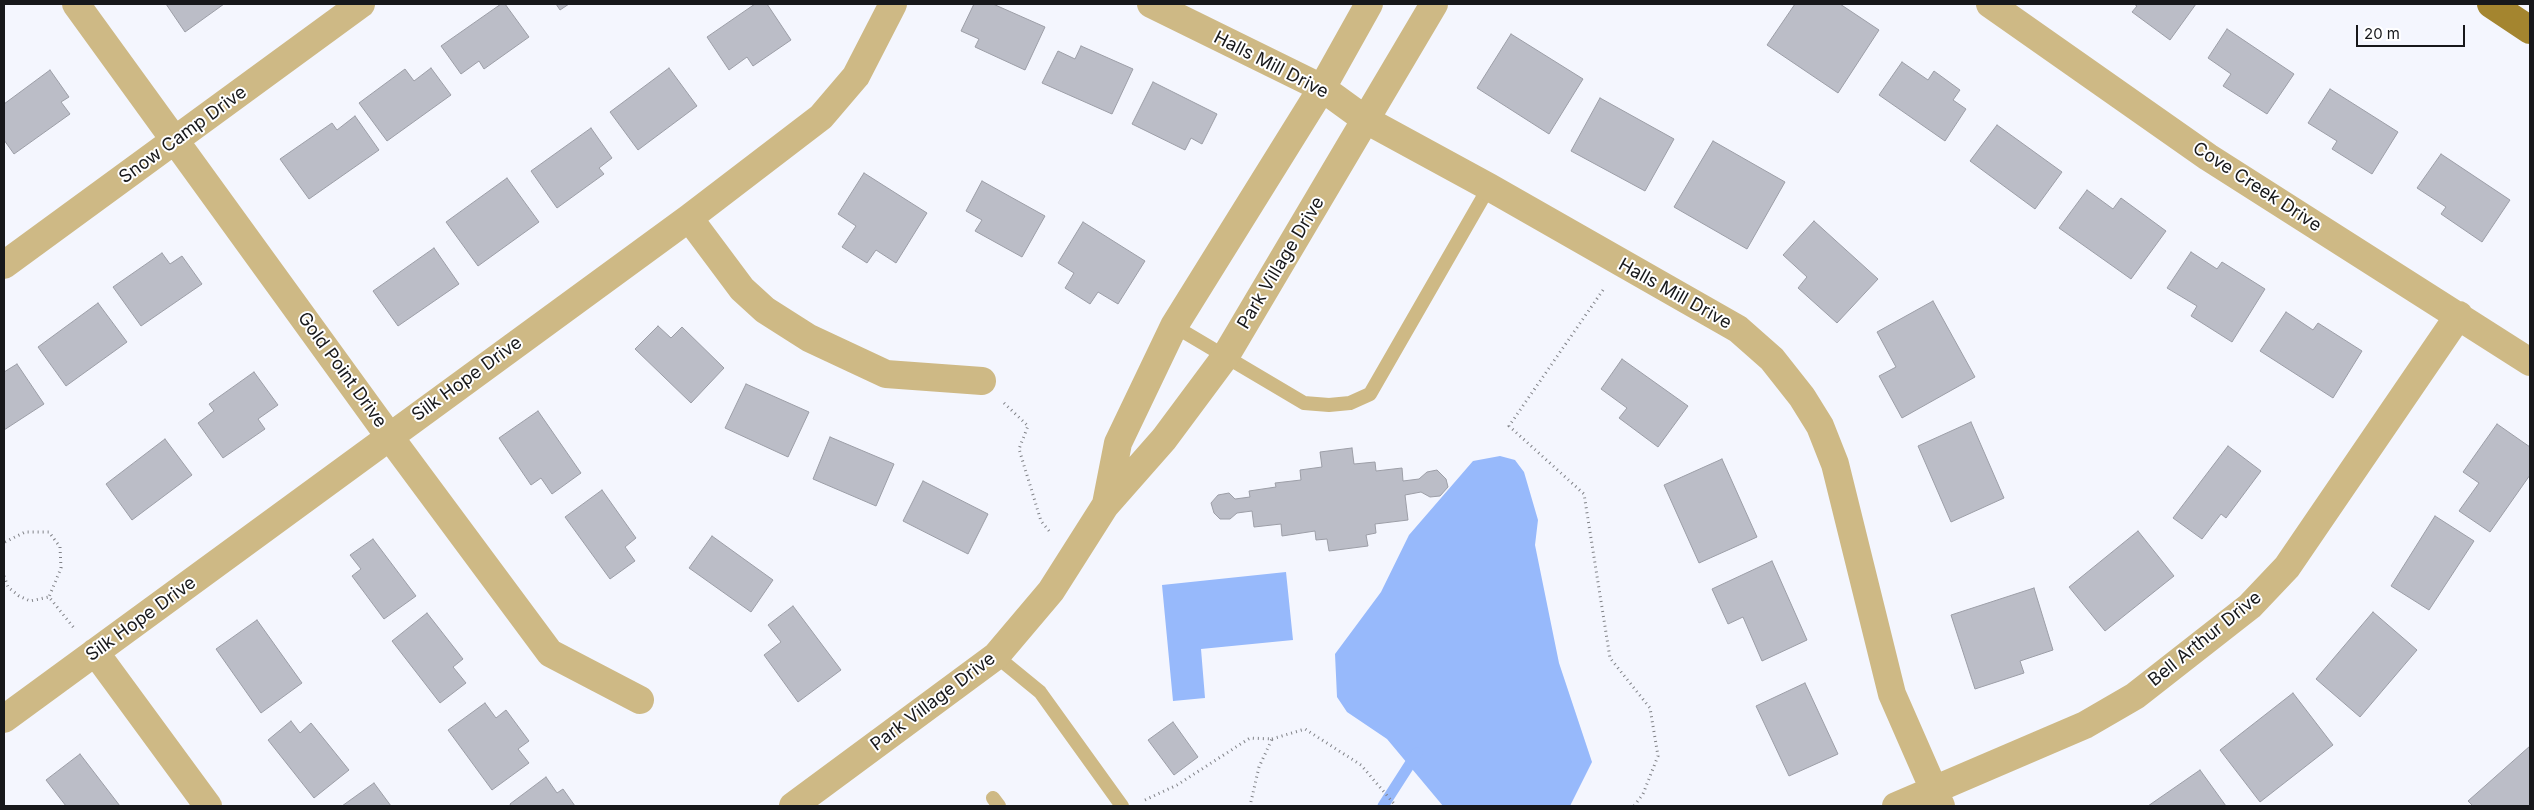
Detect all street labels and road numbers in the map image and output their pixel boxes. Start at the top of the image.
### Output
street label: Halls Mill Drive [1210,27,1332,103]
street label: Snow Camp Drive [115,82,251,188]
street label: Cove Creek Drive [2189,137,2325,237]
street label: Park Village Drive [1233,193,1329,333]
street label: Halls Mill Drive [1615,254,1735,334]
street label: Gold Point Drive [293,308,391,432]
street label: Silk Hope Drive [408,332,526,426]
street label: Silk Hope Drive [82,572,200,666]
street label: Bell Arthur Drive [2144,587,2266,691]
street label: Park Village Drive [866,648,1000,756]

